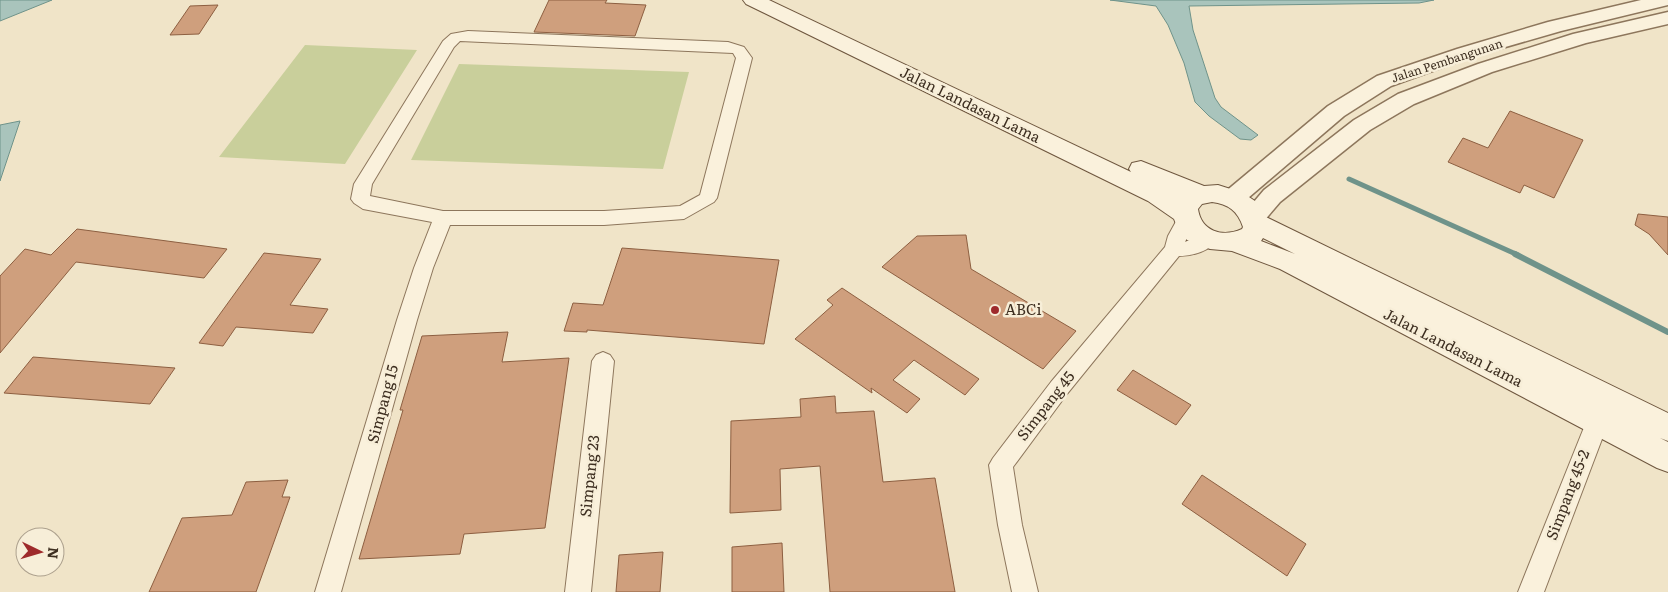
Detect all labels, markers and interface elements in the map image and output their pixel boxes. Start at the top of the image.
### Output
street label: Jalan Pembangunan [1389,34,1505,87]
street label: Jalan Landasan Lama [896,60,1046,148]
place label: ABCi [1005,297,1041,320]
street label: Jalan Landasan Lama [1380,301,1528,392]
marker: ABCi [989,304,1001,316]
street label: Simpang 15 [360,361,403,446]
street label: Simpang 45 [1010,365,1080,445]
street label: Simpang 23 [573,434,604,518]
street label: Simpang 45-2 [1539,446,1595,543]
north arrow [15,527,65,577]
text: N [43,546,64,560]

